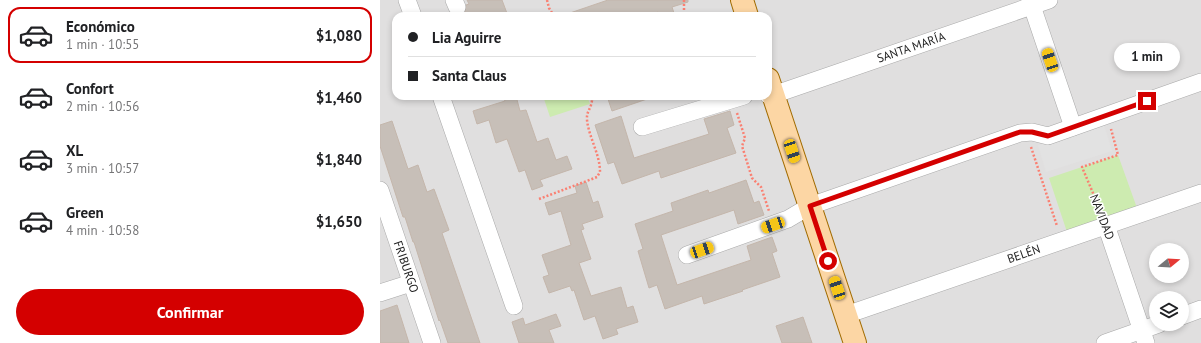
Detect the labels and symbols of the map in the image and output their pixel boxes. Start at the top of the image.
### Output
street label: SANTA MARÍA [875,28,947,66]
callout: 1 min [1114,43,1180,71]
car [1040,47,1060,73]
route end [1138,92,1156,110]
car [783,138,801,164]
street label: NAVIDAD [1087,192,1118,242]
car [760,215,786,235]
street label: FRIBURGO [391,239,422,294]
car [689,240,715,260]
street label: BELÉN [1005,241,1042,266]
north arrow [1149,243,1189,283]
route start [819,252,837,270]
car [827,275,847,301]

